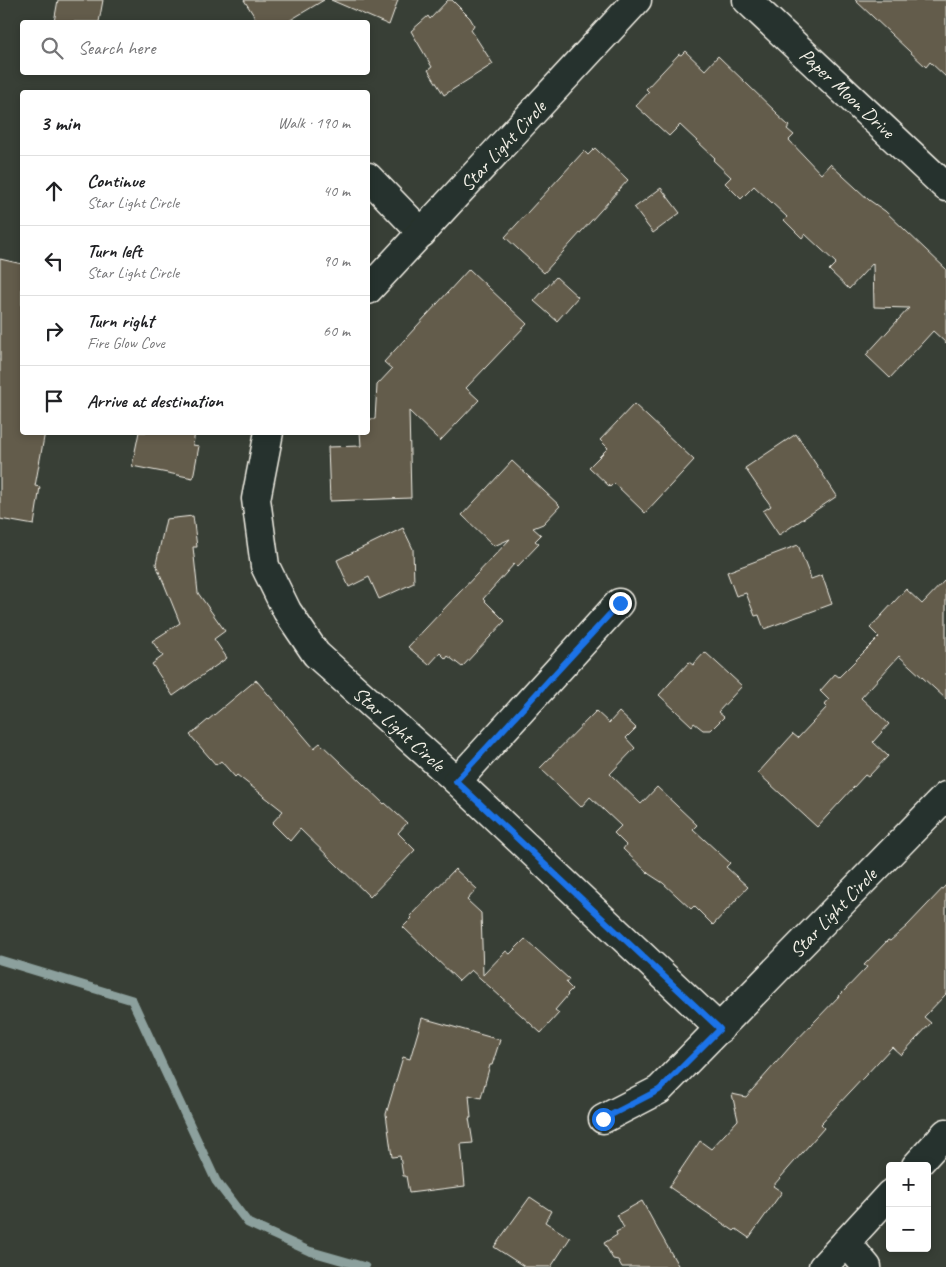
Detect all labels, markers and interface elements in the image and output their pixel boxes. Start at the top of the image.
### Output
search box [20,20,370,75]
icon: search [38,34,66,62]
text: Search here [78,36,155,60]
street label: Paper Moon Drive [794,42,901,145]
street label: Star Light Circle [455,94,552,197]
text: 3 min [40,110,80,136]
text: Walk · 190 m [278,113,350,133]
text: Continue [87,169,144,193]
icon: ahead [40,177,68,205]
text: 40 m [323,181,350,201]
text: Star Light Circle [87,193,179,213]
text: Turn left [87,239,142,263]
icon: left [40,247,68,275]
text: 90 m [323,251,350,271]
text: Star Light Circle [87,263,179,283]
text: Turn right [87,309,154,333]
icon: right [40,317,68,345]
text: 60 m [323,321,350,341]
text: Fire Glow Cove [87,333,165,353]
icon: arrive [40,387,68,415]
text: Arrive at destination [87,389,223,413]
route end [609,592,632,615]
street label: Star Light Circle [348,681,451,778]
street label: Star Light Circle [784,862,883,963]
route start [592,1108,615,1131]
map controls [886,1162,931,1252]
button: + [886,1162,931,1207]
button: − [886,1207,931,1252]

